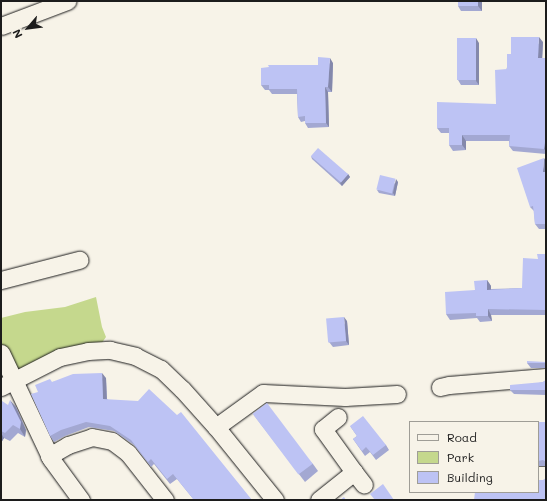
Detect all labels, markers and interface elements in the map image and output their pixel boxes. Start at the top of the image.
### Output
north arrow [8,8,48,48]
text: N [8,27,26,41]
legend [409,421,539,493]
text: Road [447,429,477,445]
text: Park [447,449,474,465]
text: Building [447,469,493,485]

